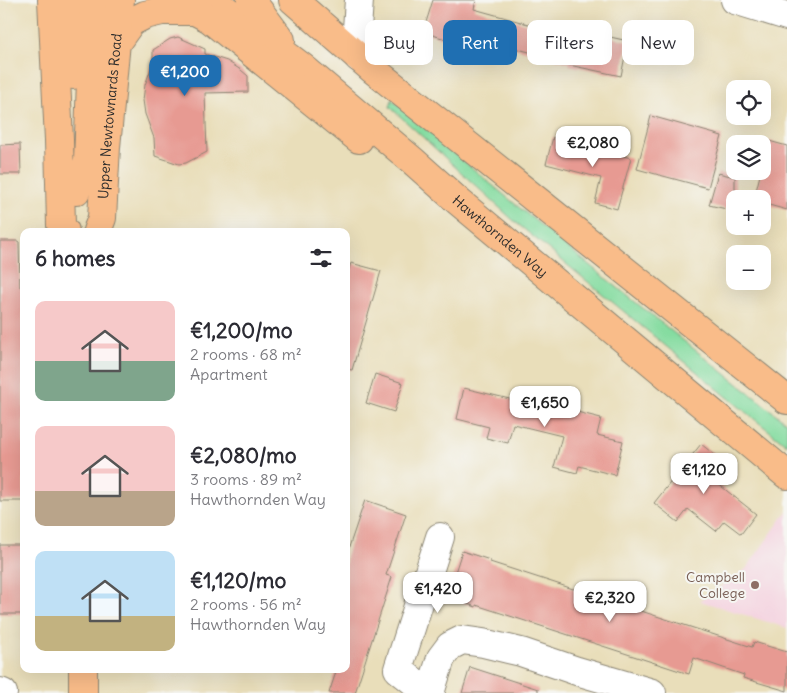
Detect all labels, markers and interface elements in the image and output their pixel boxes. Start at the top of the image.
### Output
chip: Buy [365,20,433,65]
chip: Rent [443,20,517,65]
chip: Filters [527,20,612,65]
chip: New [622,20,694,65]
street label: Upper Newtownards Road [94,33,126,200]
pin: €1,200 [144,54,226,97]
text: €1,200 [160,61,210,81]
map controls [726,80,771,290]
button: locate [726,80,771,125]
pin: €2,080 [552,126,634,168]
text: €2,080 [567,132,619,152]
button: layers [726,135,771,180]
button: + [726,190,771,235]
street label: Hawthornden Way [449,191,552,281]
icon: filters [307,244,335,272]
text: 6 homes [35,245,115,272]
button: − [726,245,771,290]
text: €1,200/mo [190,317,293,344]
icon: home [75,321,135,381]
text: 2 rooms · 68 m² [190,344,302,364]
text: Apartment [190,364,268,384]
pin: €1,650 [504,386,586,428]
text: €1,650 [521,392,569,412]
text: €2,080/mo [190,442,297,469]
icon: home [75,446,135,506]
pin: €1,120 [663,452,745,495]
text: €1,120 [682,459,726,479]
text: 3 rooms · 89 m² [190,469,302,489]
text: Hawthornden Way [190,489,326,509]
text: €1,120/mo [190,567,286,594]
place label: Campbell College [686,568,745,602]
icon: home [75,571,135,631]
pin: €1,420 [397,572,479,614]
text: €1,420 [414,578,462,598]
marker: Campbell College [749,579,761,591]
pin: €2,320 [569,580,651,623]
text: €2,320 [585,587,635,607]
text: 2 rooms · 56 m² [190,594,302,614]
text: Hawthornden Way [190,614,326,634]

